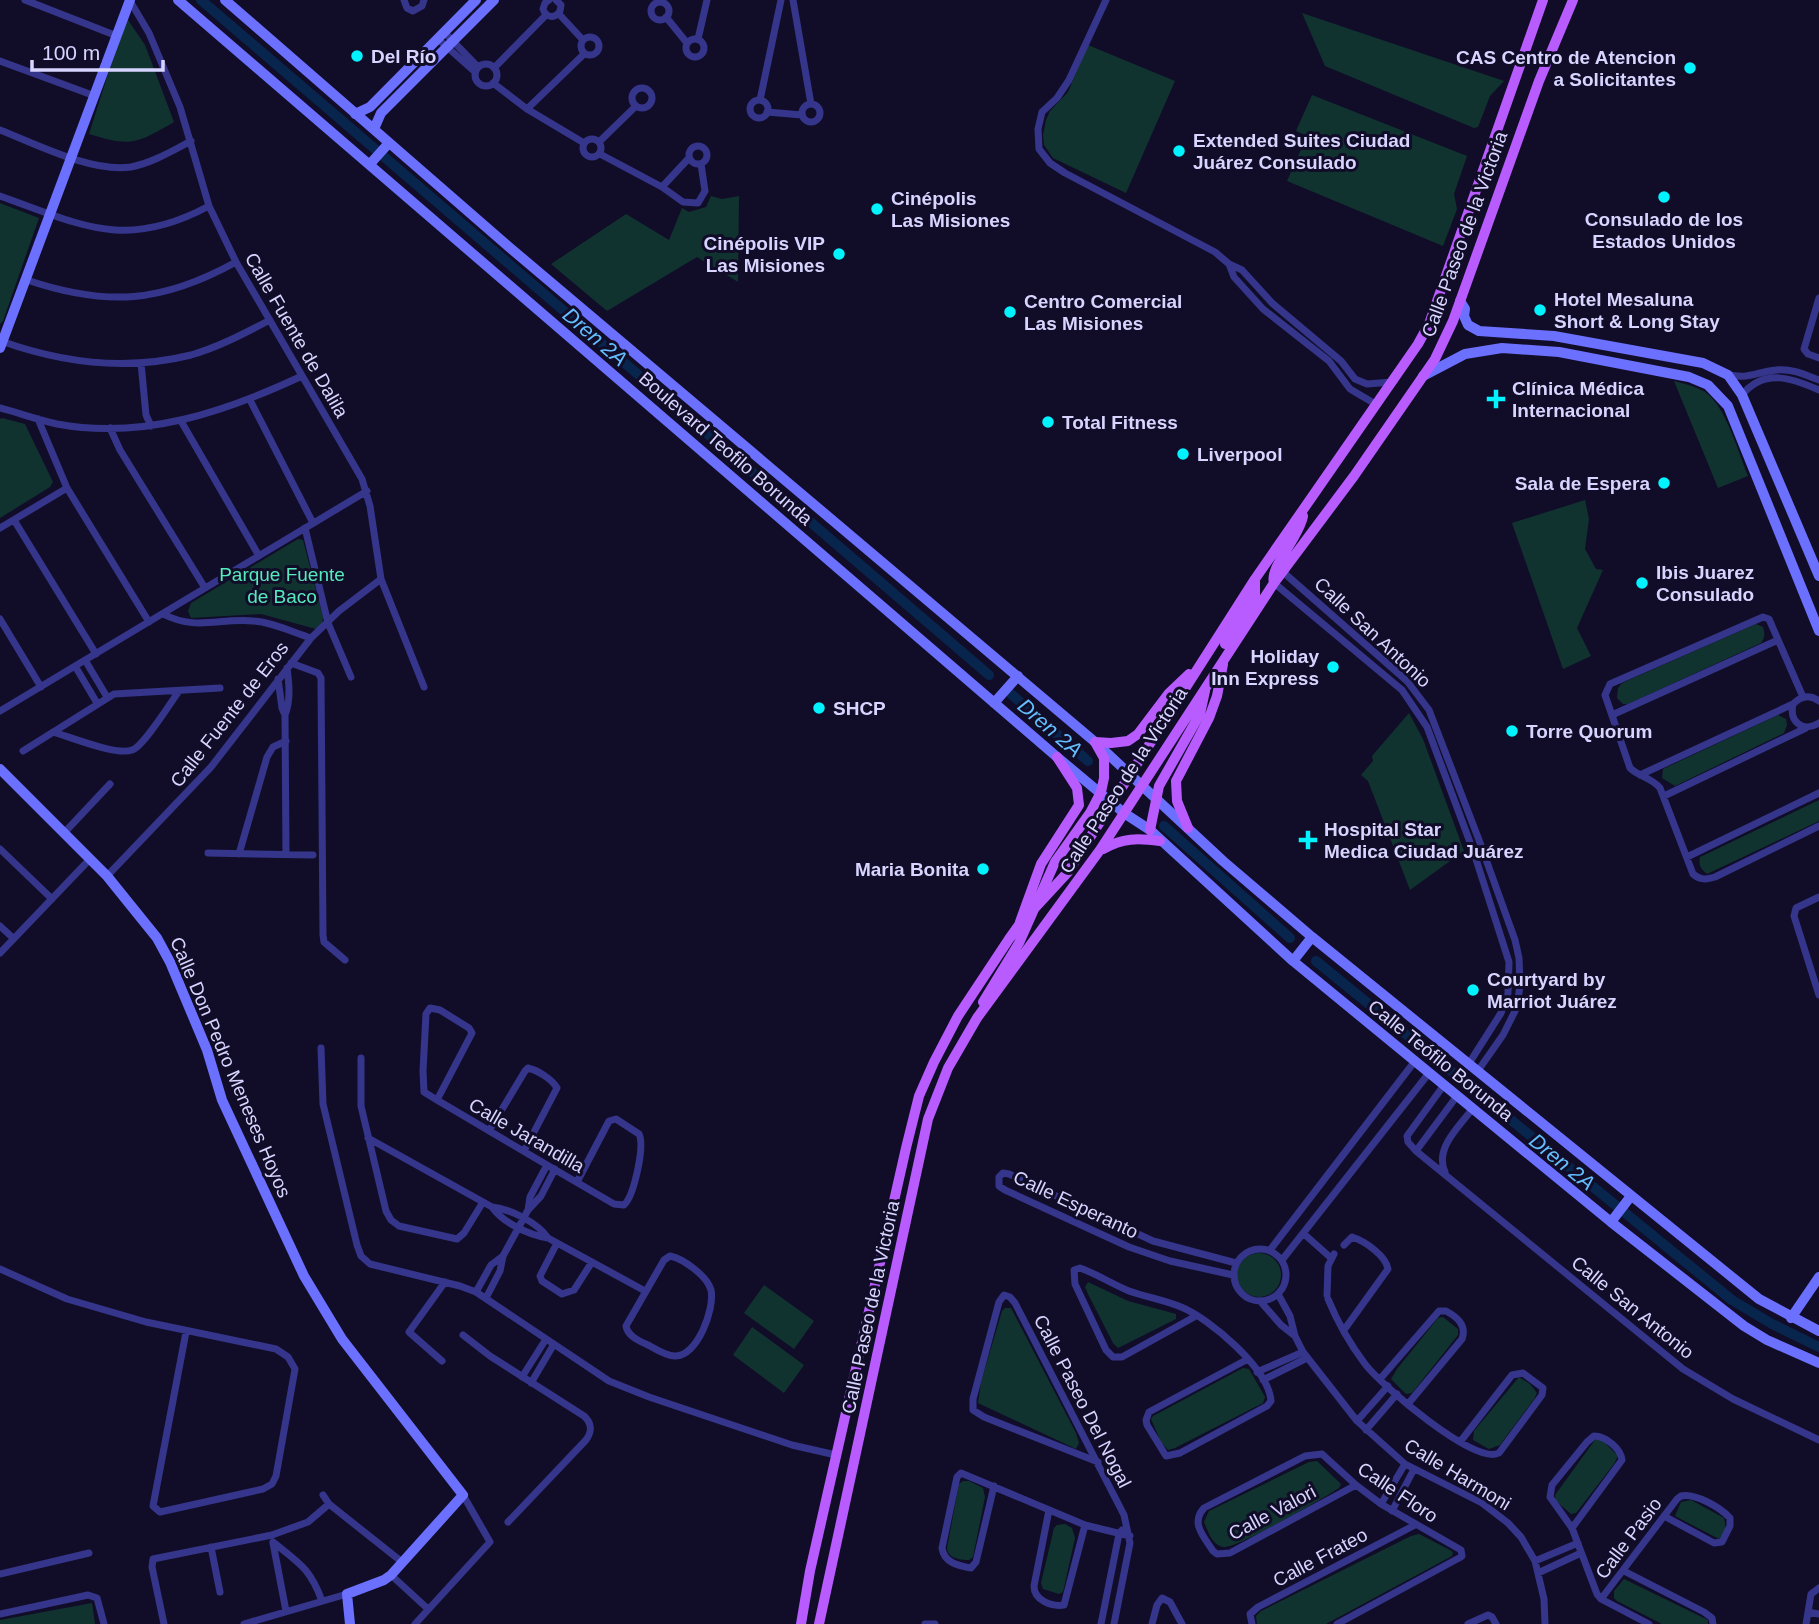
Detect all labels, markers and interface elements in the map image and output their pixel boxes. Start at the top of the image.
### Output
scale bar [32,28,163,72]
text: 100 m [42,41,100,64]
place label: Del Río [371,46,436,67]
place label: CAS Centro de Atencion a Solicitantes [1456,47,1676,90]
marker: Del Río [349,48,365,64]
marker: CAS Centro de Atencion a Solicitantes [1682,60,1698,76]
street label: Calle Paseo de la Victoria [1417,128,1512,340]
place label: Extended Suites Ciudad Juárez Consulado [1193,130,1410,173]
marker: Extended Suites Ciudad Juárez Consulado [1171,143,1187,159]
place label: Cinépolis Las Misiones [891,188,1010,231]
marker: Consulado de los Estados Unidos [1656,189,1672,205]
marker: Cinépolis Las Misiones [869,201,885,217]
place label: Consulado de los Estados Unidos [1585,209,1743,252]
place label: Cinépolis VIP Las Misiones [704,233,825,276]
marker: Cinépolis VIP Las Misiones [831,246,847,262]
street label: Calle Fuente de Dalila [241,249,353,422]
place label: Hotel Mesaluna Short & Long Stay [1554,289,1720,332]
place label: Centro Comercial Las Misiones [1024,291,1182,334]
marker: Hotel Mesaluna Short & Long Stay [1532,302,1548,318]
water label: Dren 2A [559,303,632,371]
marker: Centro Comercial Las Misiones [1002,304,1018,320]
street label: Boulevard Teofilo Borunda [635,367,817,530]
place label: Clínica Médica Internacional [1512,378,1644,421]
marker: Clínica Médica Internacional [1486,389,1506,409]
place label: Total Fitness [1062,412,1178,433]
marker: Total Fitness [1040,414,1056,430]
place label: Liverpool [1197,444,1283,465]
marker: Liverpool [1175,446,1191,462]
place label: Sala de Espera [1515,473,1650,494]
marker: Sala de Espera [1656,475,1672,491]
place label: Ibis Juarez Consulado [1656,562,1754,605]
park label: Parque Fuente de Baco [219,564,345,607]
street label: Calle San Antonio [1310,573,1435,692]
marker: Ibis Juarez Consulado [1634,575,1650,591]
street label: Calle Fuente de Eros [166,638,293,791]
place label: Holiday Inn Express [1211,646,1319,689]
marker: Holiday Inn Express [1325,659,1341,675]
street label: Calle Paseo de la Victoria [1055,683,1192,877]
water label: Dren 2A [1014,694,1087,762]
place label: SHCP [833,698,886,719]
marker: SHCP [811,700,827,716]
place label: Torre Quorum [1526,721,1652,742]
marker: Torre Quorum [1504,723,1520,739]
place label: Hospital Star Medica Ciudad Juárez [1324,819,1524,862]
marker: Hospital Star Medica Ciudad Juárez [1298,830,1318,850]
place label: Maria Bonita [855,859,969,880]
marker: Maria Bonita [975,861,991,877]
street label: Calle Don Pedro Meneses Hoyos [166,934,295,1201]
place label: Courtyard by Marriot Juárez [1487,969,1617,1012]
marker: Courtyard by Marriot Juárez [1465,982,1481,998]
street label: Calle Teófilo Borunda [1364,996,1518,1126]
street label: Calle Jarandilla [465,1094,589,1177]
water label: Dren 2A [1525,1128,1599,1195]
street label: Calle Esperanto [1010,1166,1141,1243]
street label: Calle Paseo de la Victoria [838,1198,903,1416]
street label: Calle San Antonio [1567,1252,1698,1363]
street label: Calle Paseo Del Nogal [1030,1311,1135,1491]
street label: Calle Harmoni [1401,1434,1515,1514]
street label: Calle Floro [1354,1458,1442,1527]
street label: Calle Valori [1225,1481,1319,1544]
street label: Calle Pasio [1591,1494,1666,1583]
street label: Calle Frateo [1270,1524,1371,1591]

